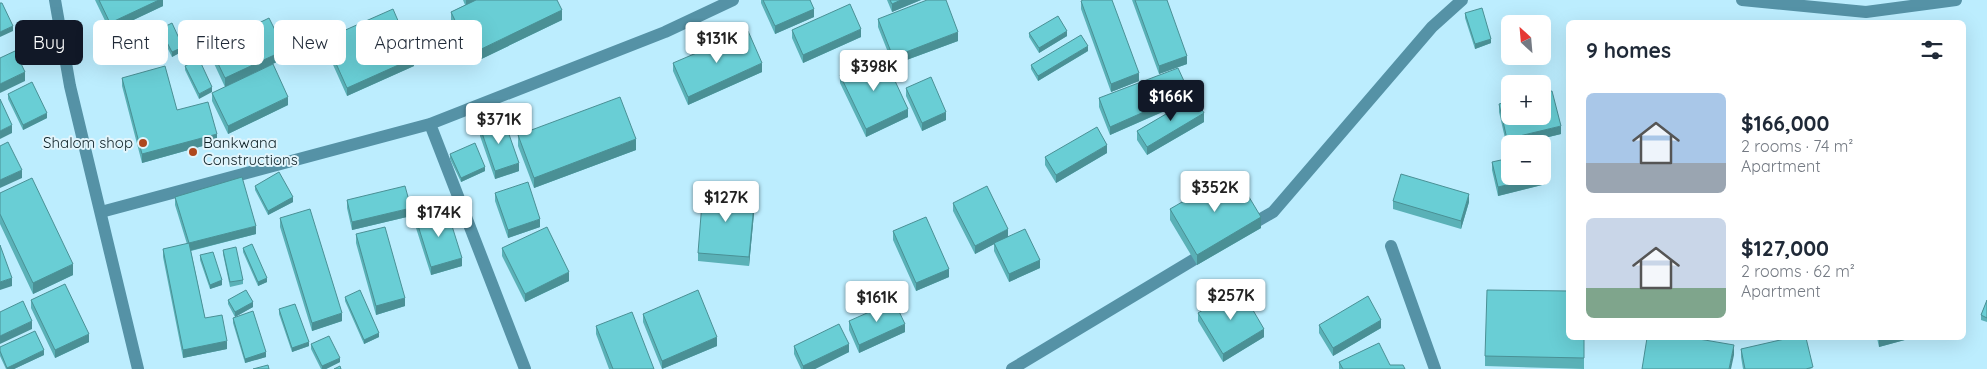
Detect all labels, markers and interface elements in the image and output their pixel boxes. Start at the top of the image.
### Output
north arrow [1501,15,1551,65]
map controls [1501,15,1551,185]
chip: Buy [15,20,83,65]
chip: Rent [93,20,168,65]
chip: Filters [178,20,264,65]
chip: New [274,20,346,65]
chip: Apartment [356,20,482,65]
pin: $131K [682,22,752,64]
text: $131K [696,28,738,48]
icon: filters [1918,36,1946,64]
text: 9 homes [1586,37,1671,63]
pin: $398K [839,49,909,92]
text: $398K [851,56,897,76]
button: + [1501,75,1551,125]
pin: $166K [1136,80,1206,122]
text: $166K [1149,86,1193,106]
pin: $371K [464,102,534,145]
text: $371K [477,109,521,129]
text: $166,000 [1741,110,1829,136]
icon: home [1626,113,1686,173]
place label: Shalom shop [43,133,133,152]
place label: Bankwana Constructions [203,133,298,169]
button: − [1501,135,1551,185]
text: 2 rooms · 74 m² [1741,136,1853,156]
marker: Shalom shop [137,137,149,149]
marker: Bankwana Constructions [187,146,199,158]
text: Apartment [1741,156,1821,176]
pin: $352K [1180,170,1250,213]
text: $352K [1192,177,1238,197]
pin: $127K [691,180,761,223]
text: $127K [704,187,748,207]
pin: $174K [404,196,474,238]
text: $174K [417,202,461,222]
text: $127,000 [1741,235,1829,261]
icon: home [1626,238,1686,298]
text: 2 rooms · 62 m² [1741,261,1855,281]
pin: $257K [1196,278,1266,321]
pin: $161K [842,280,912,323]
text: Apartment [1741,281,1821,301]
text: $257K [1207,285,1255,305]
text: $161K [856,287,898,307]

